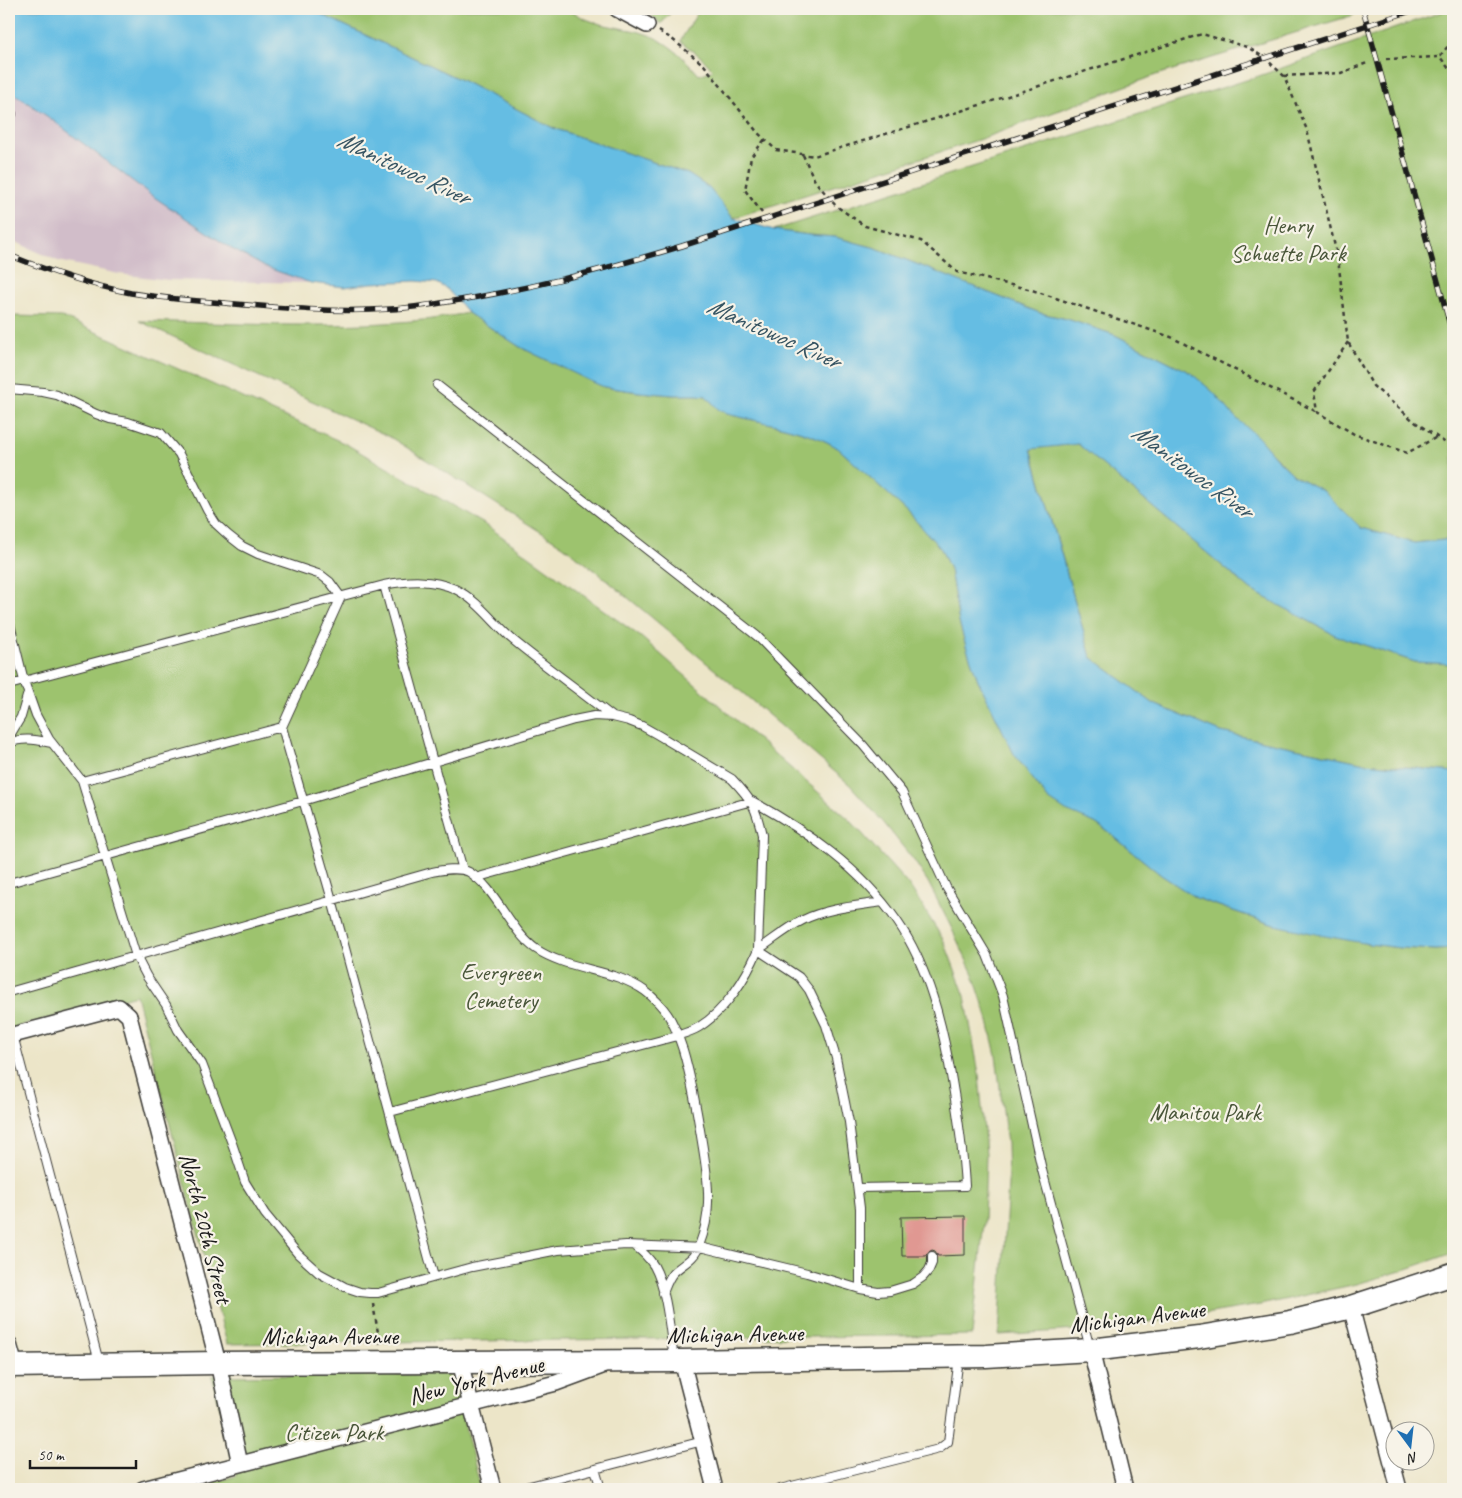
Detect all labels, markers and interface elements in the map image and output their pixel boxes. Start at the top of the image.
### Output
water label: Manitowoc River [332,123,478,214]
park label: Henry Schuette Park [1231,210,1348,268]
water label: Manitowoc River [702,289,849,378]
water label: Manitowoc River [1126,416,1263,528]
park label: Evergreen Cemetery [461,957,541,1015]
park label: Manitou Park [1149,1097,1263,1127]
street label: North 20th Street [173,1150,240,1308]
street label: Michigan Avenue [1068,1294,1209,1340]
street label: Michigan Avenue [667,1318,806,1350]
street label: Michigan Avenue [262,1321,400,1351]
street label: New York Avenue [405,1348,549,1411]
park label: Citizen Park [285,1417,385,1447]
north arrow [1384,1420,1434,1470]
scale bar [30,1438,136,1470]
text: 50 m [38,1446,65,1465]
text: N [1405,1449,1420,1468]

